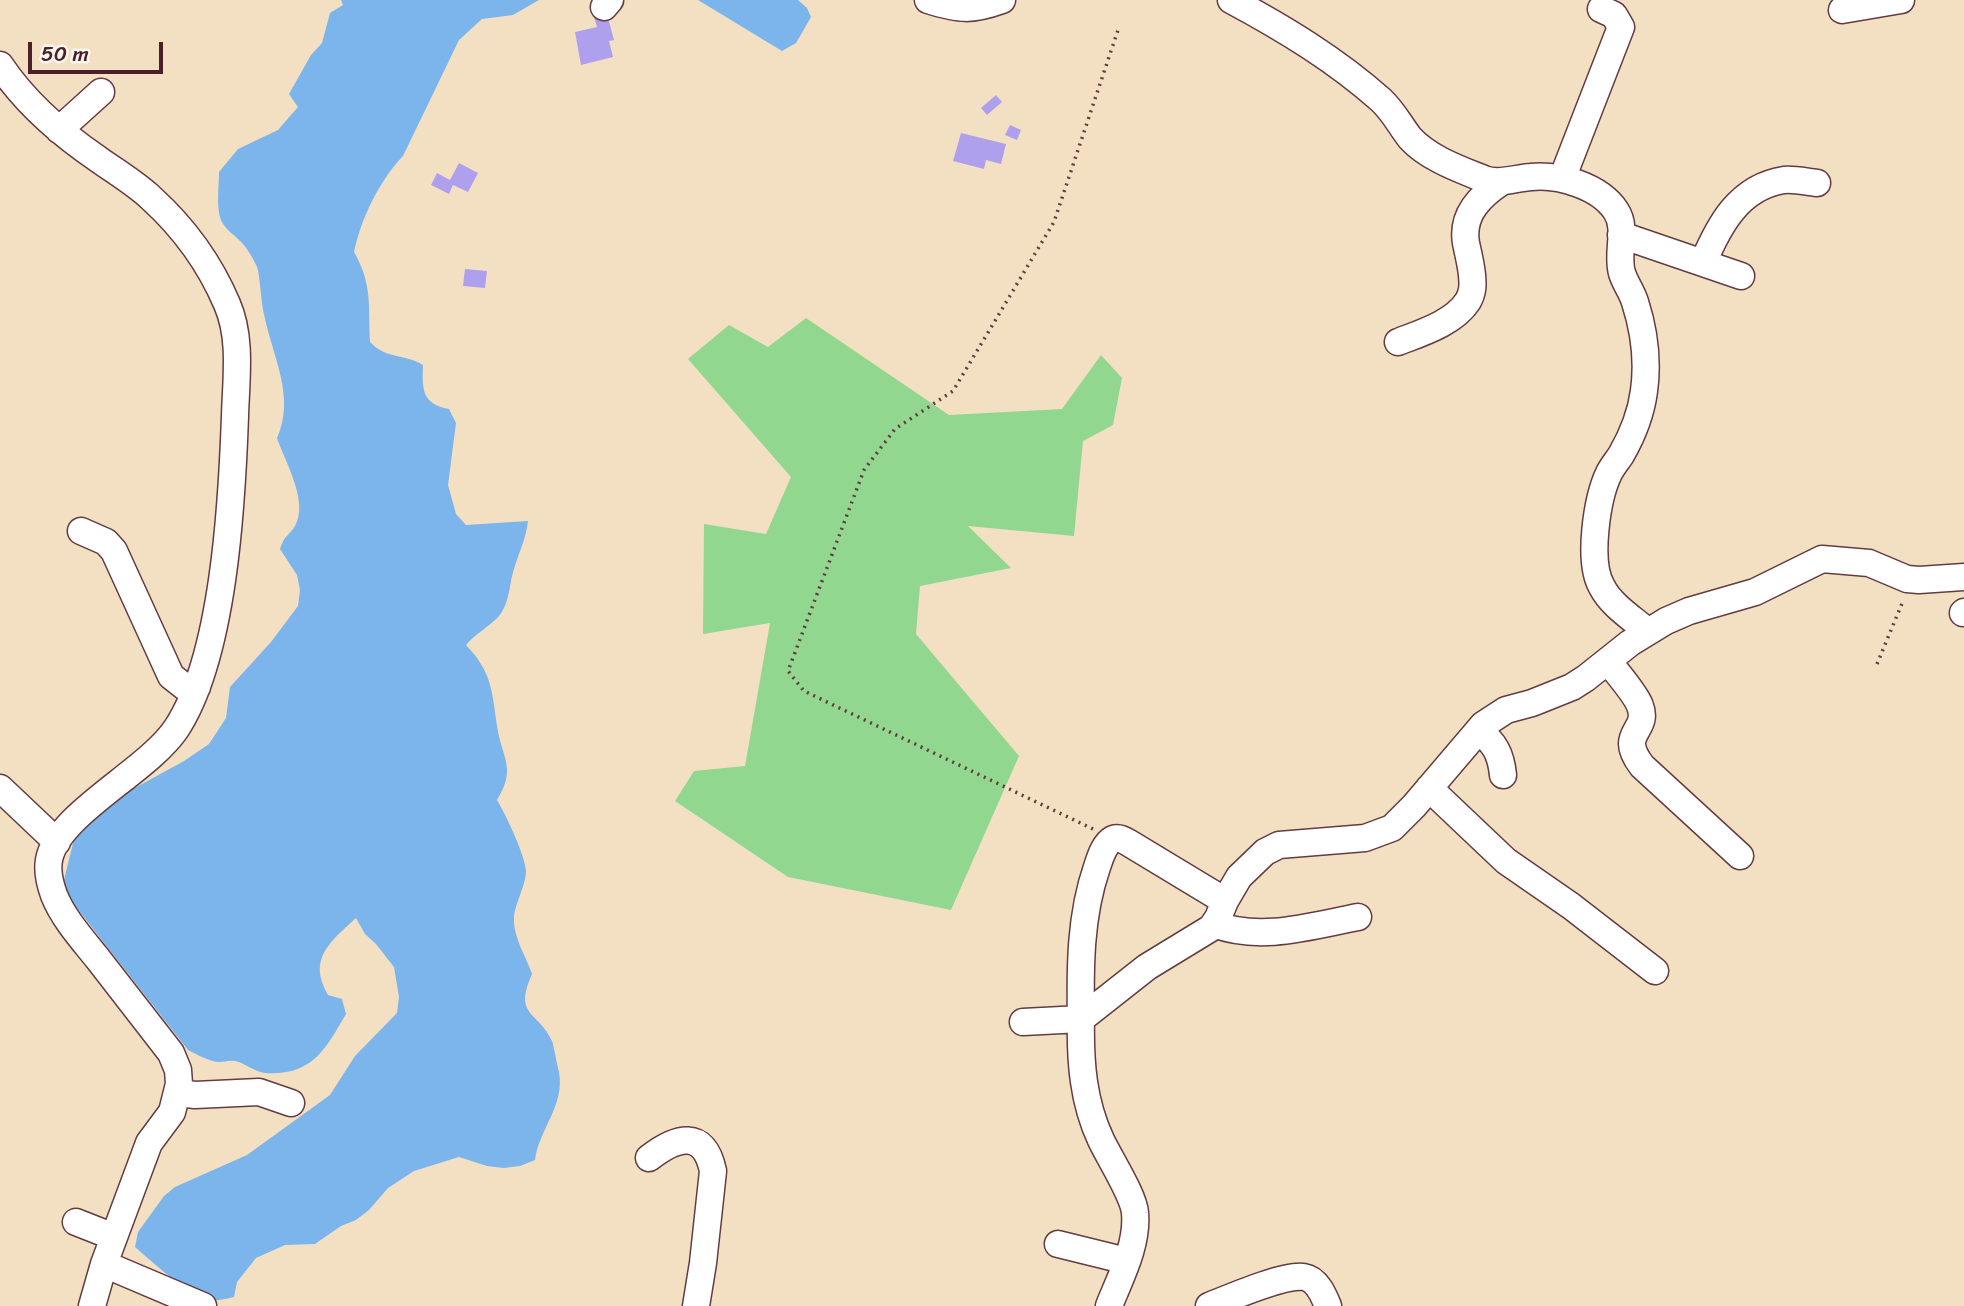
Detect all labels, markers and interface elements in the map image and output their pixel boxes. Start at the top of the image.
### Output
scale bar [32,28,166,72]
text: 50 m [41,35,89,73]

